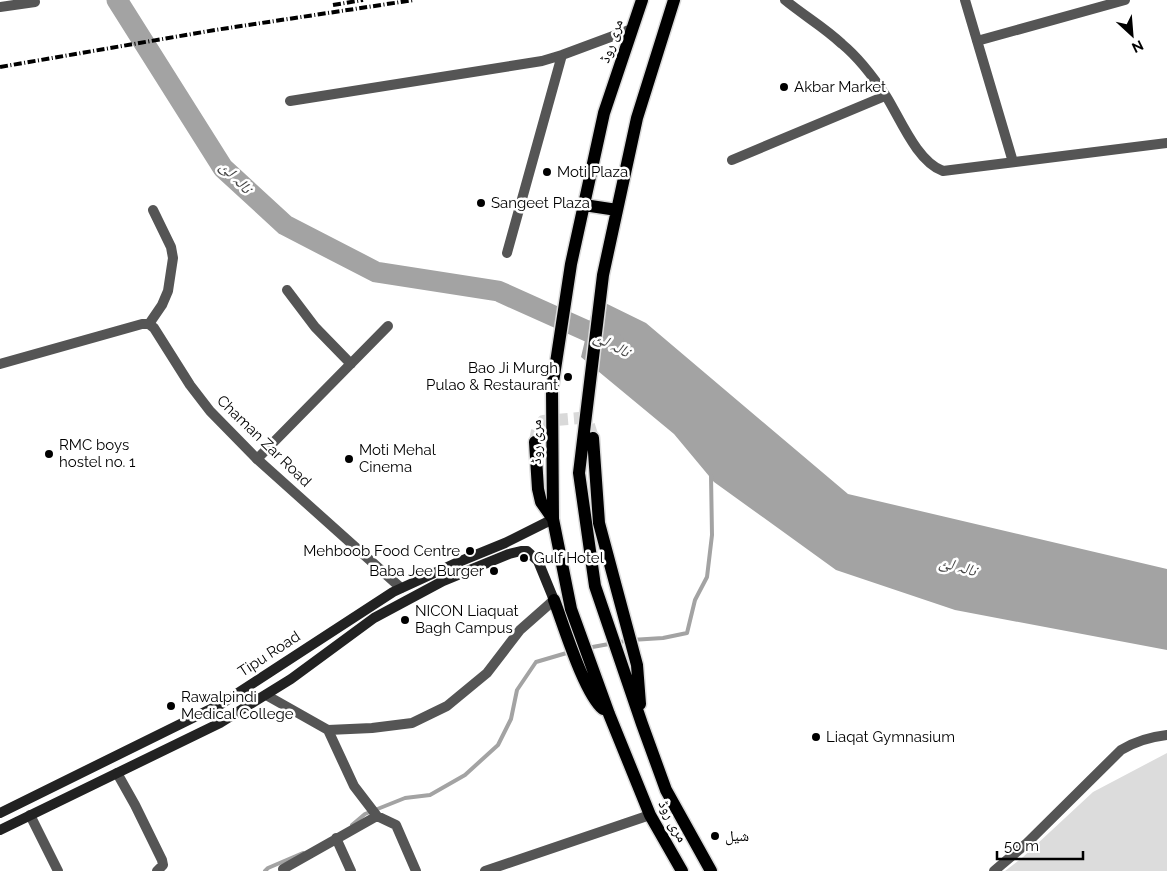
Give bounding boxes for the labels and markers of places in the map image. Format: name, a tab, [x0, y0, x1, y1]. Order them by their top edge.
place label: Akbar Market	[794, 78, 886, 96]
marker: Akbar Market	[778, 81, 790, 93]
place label: Moti Plaza	[557, 163, 628, 181]
marker: Moti Plaza	[541, 166, 553, 178]
place label: Sangeet Plaza	[491, 194, 590, 212]
marker: Sangeet Plaza	[475, 197, 487, 209]
place label: Bao Ji Murgh Pulao & Restaurant	[426, 359, 558, 394]
marker: Bao Ji Murgh Pulao & Restaurant	[562, 371, 574, 383]
place label: RMC boys hostel no. 1	[59, 436, 136, 471]
place label: Moti Mehal Cinema	[359, 441, 437, 476]
marker: RMC boys hostel no. 1	[43, 448, 55, 460]
marker: Moti Mehal Cinema	[343, 453, 355, 465]
place label: Mehboob Food Centre	[303, 542, 460, 560]
marker: Mehboob Food Centre	[464, 545, 476, 557]
place label: Gulf Hotel	[534, 549, 605, 567]
marker: Gulf Hotel	[518, 552, 530, 564]
place label: Baba Jee Burger	[369, 562, 485, 580]
marker: Baba Jee Burger	[488, 565, 500, 577]
place label: NICON Liaquat Bagh Campus	[415, 602, 519, 637]
marker: NICON Liaquat Bagh Campus	[399, 614, 411, 626]
place label: Rawalpindi Medical College	[181, 688, 294, 723]
marker: Rawalpindi Medical College	[165, 700, 177, 712]
place label: Liaqat Gymnasium	[826, 728, 955, 746]
marker: Liaqat Gymnasium	[810, 731, 822, 743]
place label: شیل	[725, 827, 749, 846]
marker: شیل	[709, 830, 721, 842]

